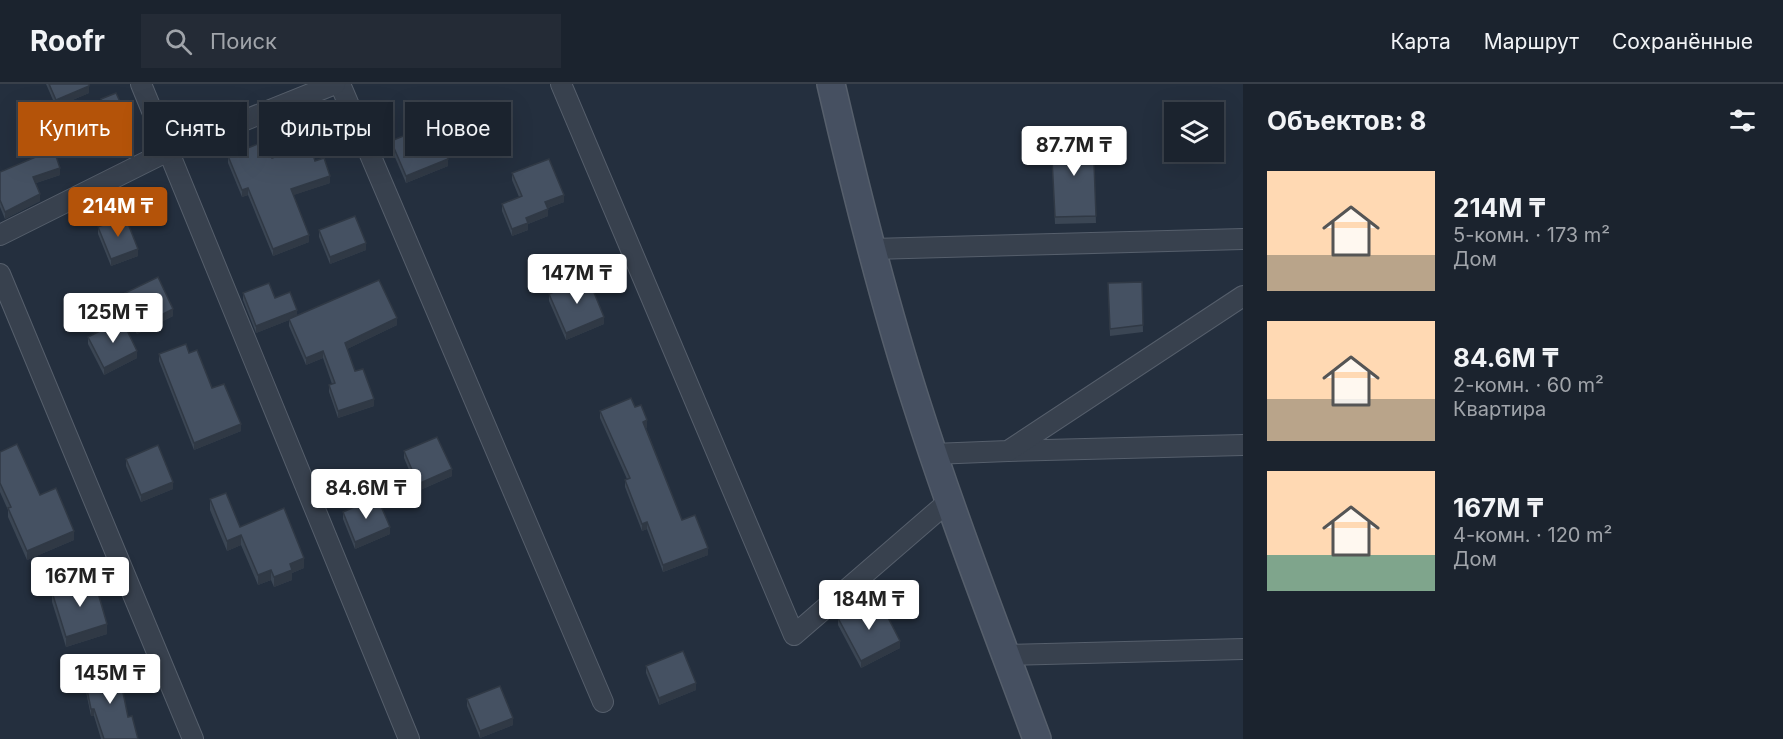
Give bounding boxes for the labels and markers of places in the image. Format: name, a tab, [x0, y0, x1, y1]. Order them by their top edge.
pin: 87.7M ₸	[1019, 126, 1129, 177]
pin: 214M ₸	[69, 187, 167, 238]
pin: 147M ₸	[528, 254, 626, 305]
pin: 125M ₸	[64, 293, 162, 344]
pin: 84.6M ₸	[311, 469, 421, 520]
pin: 167M ₸	[31, 557, 129, 608]
pin: 184M ₸	[820, 580, 918, 631]
pin: 145M ₸	[61, 654, 159, 705]

